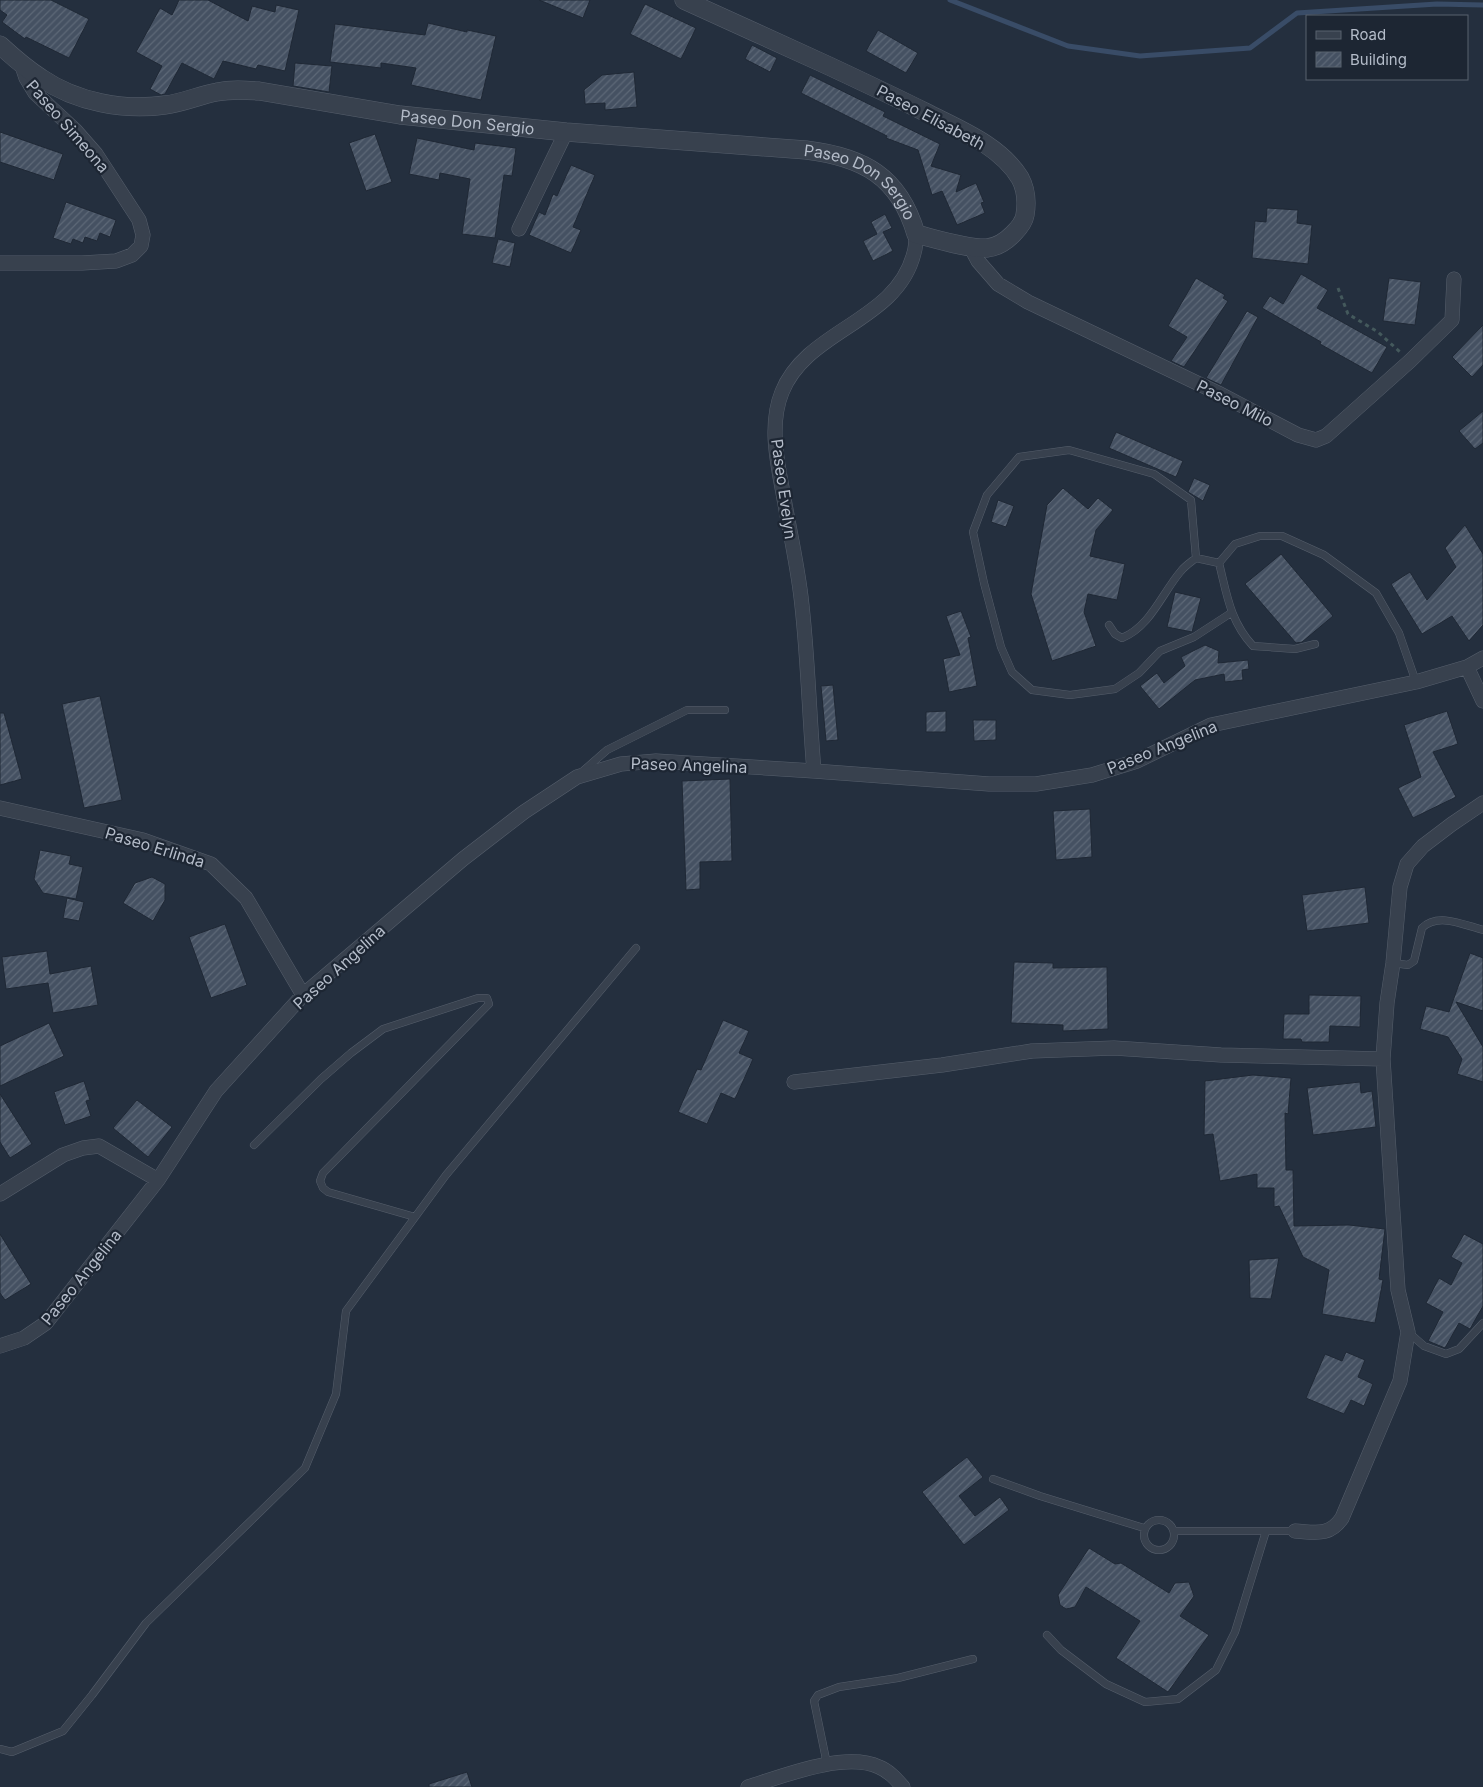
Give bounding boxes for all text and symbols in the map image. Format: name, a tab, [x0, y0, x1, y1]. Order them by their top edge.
legend	[1306, 15, 1468, 80]
text: Road	[1350, 25, 1386, 44]
text: Building	[1350, 50, 1407, 69]
street label: Paseo Simeona	[22, 75, 114, 177]
street label: Paseo Elisabeth	[873, 80, 989, 154]
street label: Paseo Don Sergio	[399, 105, 536, 139]
street label: Paseo Don Sergio	[803, 140, 920, 223]
street label: Paseo Milo	[1194, 375, 1276, 431]
street label: Paseo Evelyn	[767, 438, 801, 540]
street label: Paseo Angelina	[1104, 716, 1220, 778]
street label: Paseo Angelina	[630, 753, 748, 777]
street label: Paseo Erlinda	[103, 822, 207, 872]
street label: Paseo Angelina	[289, 920, 389, 1014]
street label: Paseo Angelina	[36, 1225, 126, 1329]

